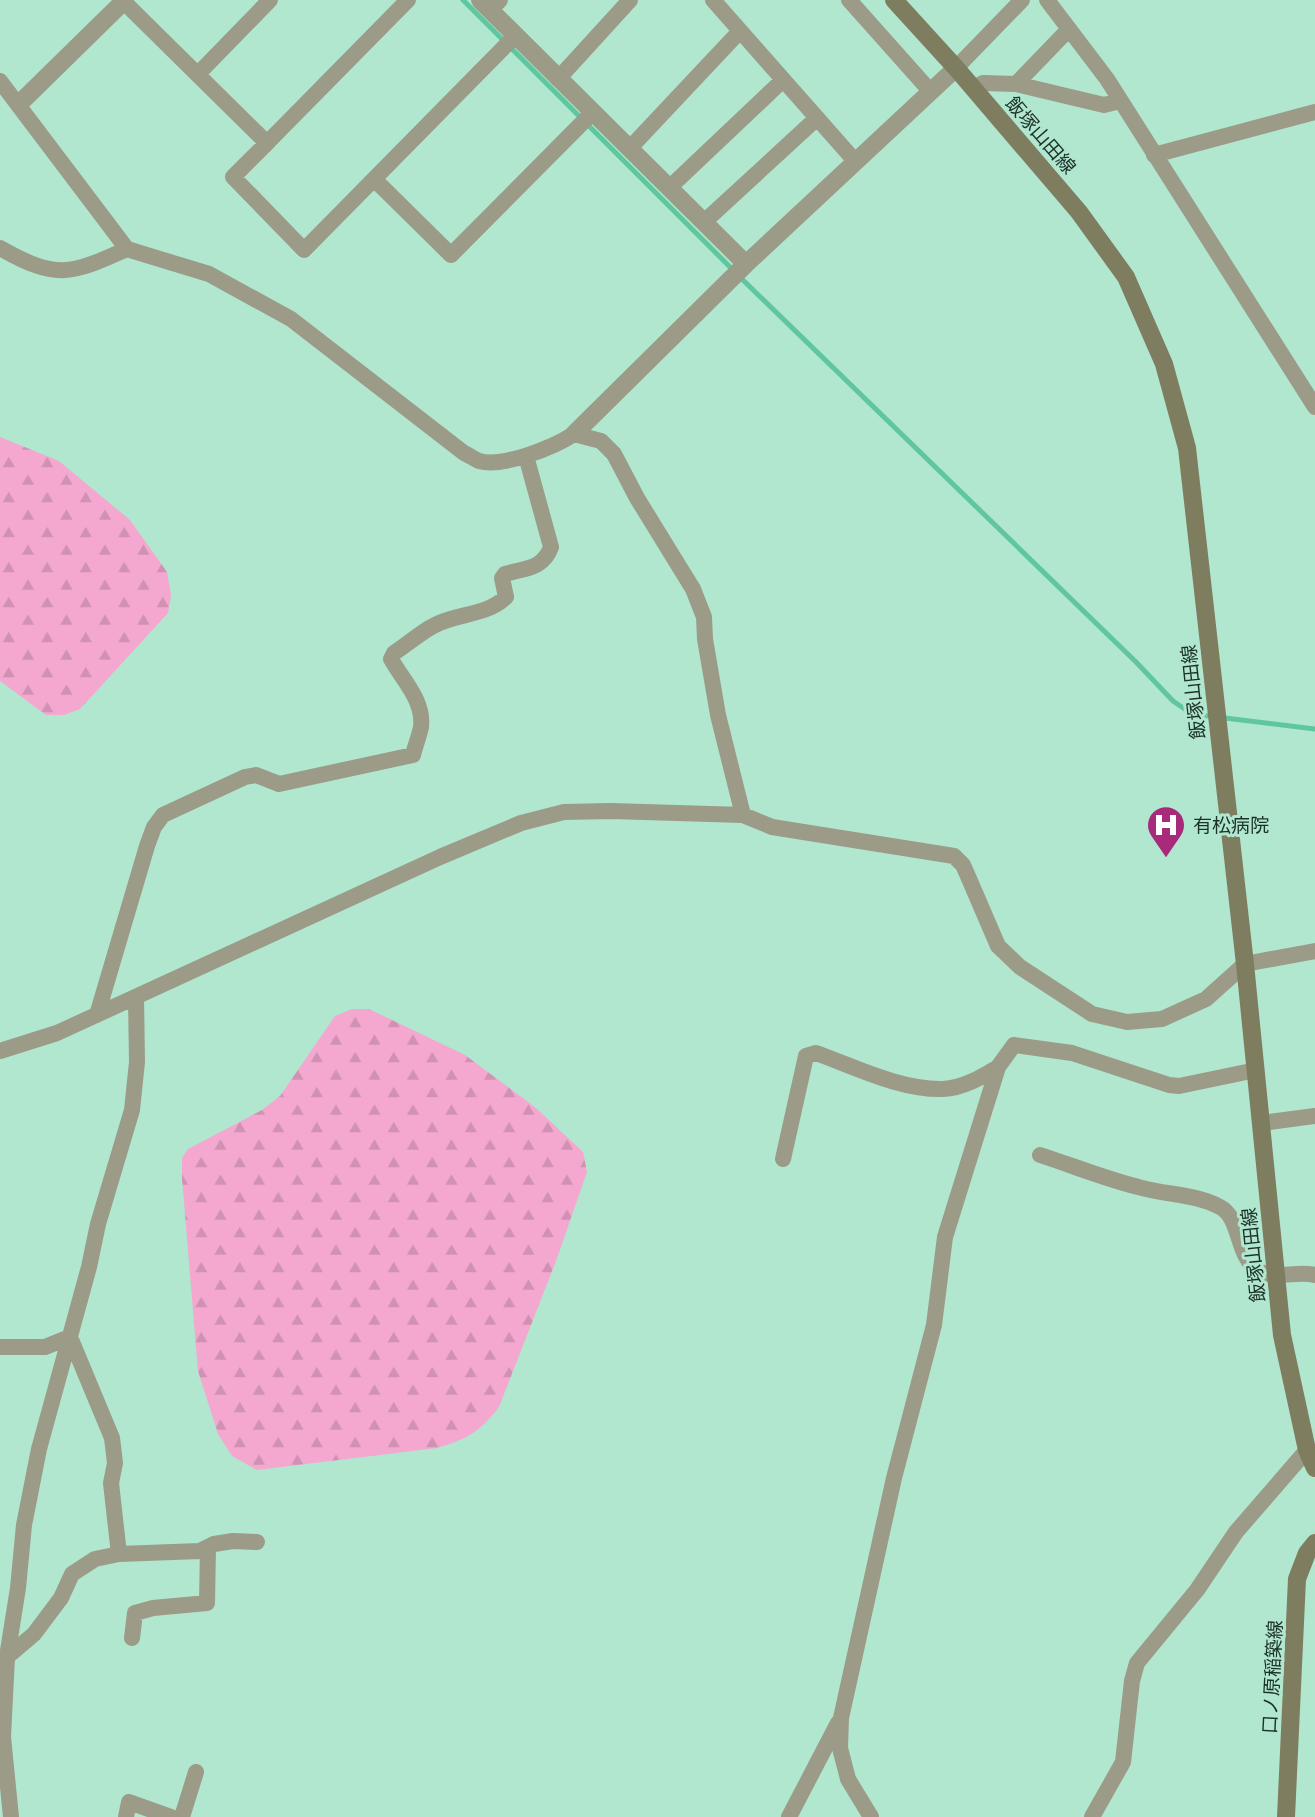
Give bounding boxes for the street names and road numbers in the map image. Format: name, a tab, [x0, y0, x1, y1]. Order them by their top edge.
street label: 飯塚山田線	[1002, 92, 1080, 178]
street label: 飯塚山田線	[1177, 644, 1209, 740]
street label: 飯塚山田線	[1237, 1207, 1269, 1303]
street label: 口ノ原稲築線	[1258, 1619, 1286, 1735]

